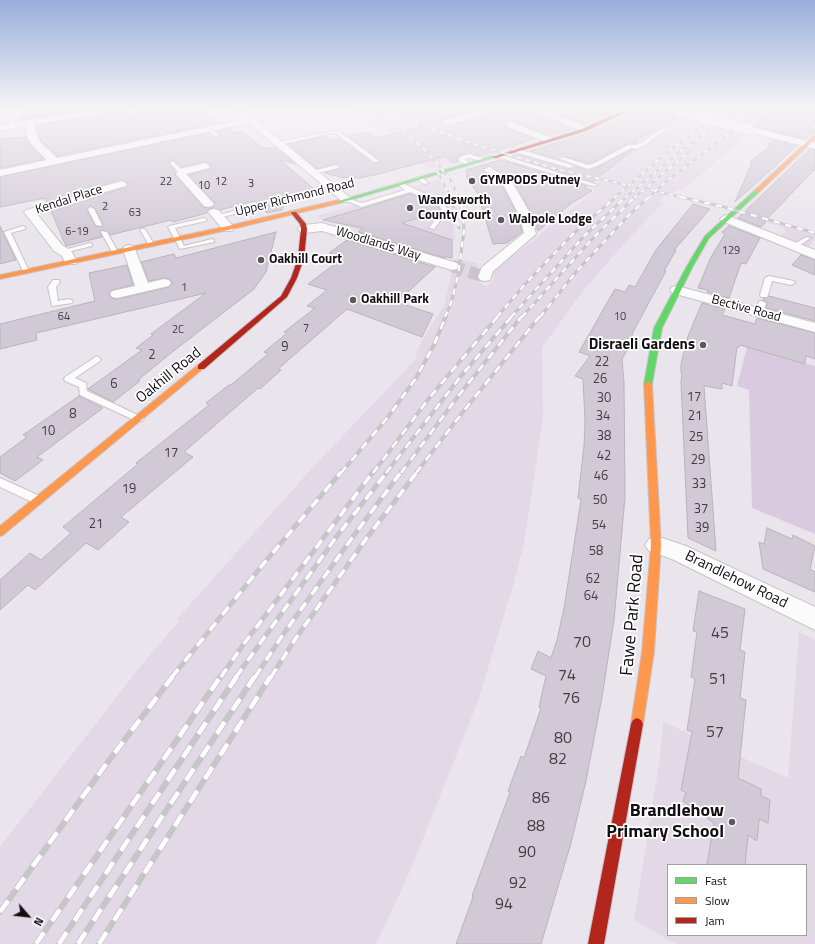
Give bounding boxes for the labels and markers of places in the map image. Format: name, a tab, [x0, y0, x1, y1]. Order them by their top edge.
place label: GYMPODS Putney	[480, 173, 580, 189]
marker: GYMPODS Putney	[467, 176, 477, 186]
place label: Wandsworth County Court	[418, 193, 491, 224]
marker: Wandsworth County Court	[405, 203, 415, 213]
place label: Walpole Lodge	[509, 212, 592, 228]
marker: Walpole Lodge	[496, 215, 506, 225]
place label: Oakhill Court	[269, 252, 342, 268]
marker: Oakhill Court	[256, 255, 266, 265]
place label: Oakhill Park	[361, 292, 429, 308]
marker: Oakhill Park	[348, 295, 358, 305]
place label: Disraeli Gardens	[589, 336, 695, 354]
marker: Disraeli Gardens	[698, 340, 708, 350]
place label: Brandlehow Primary School	[606, 801, 724, 844]
marker: Brandlehow Primary School	[727, 817, 737, 827]

